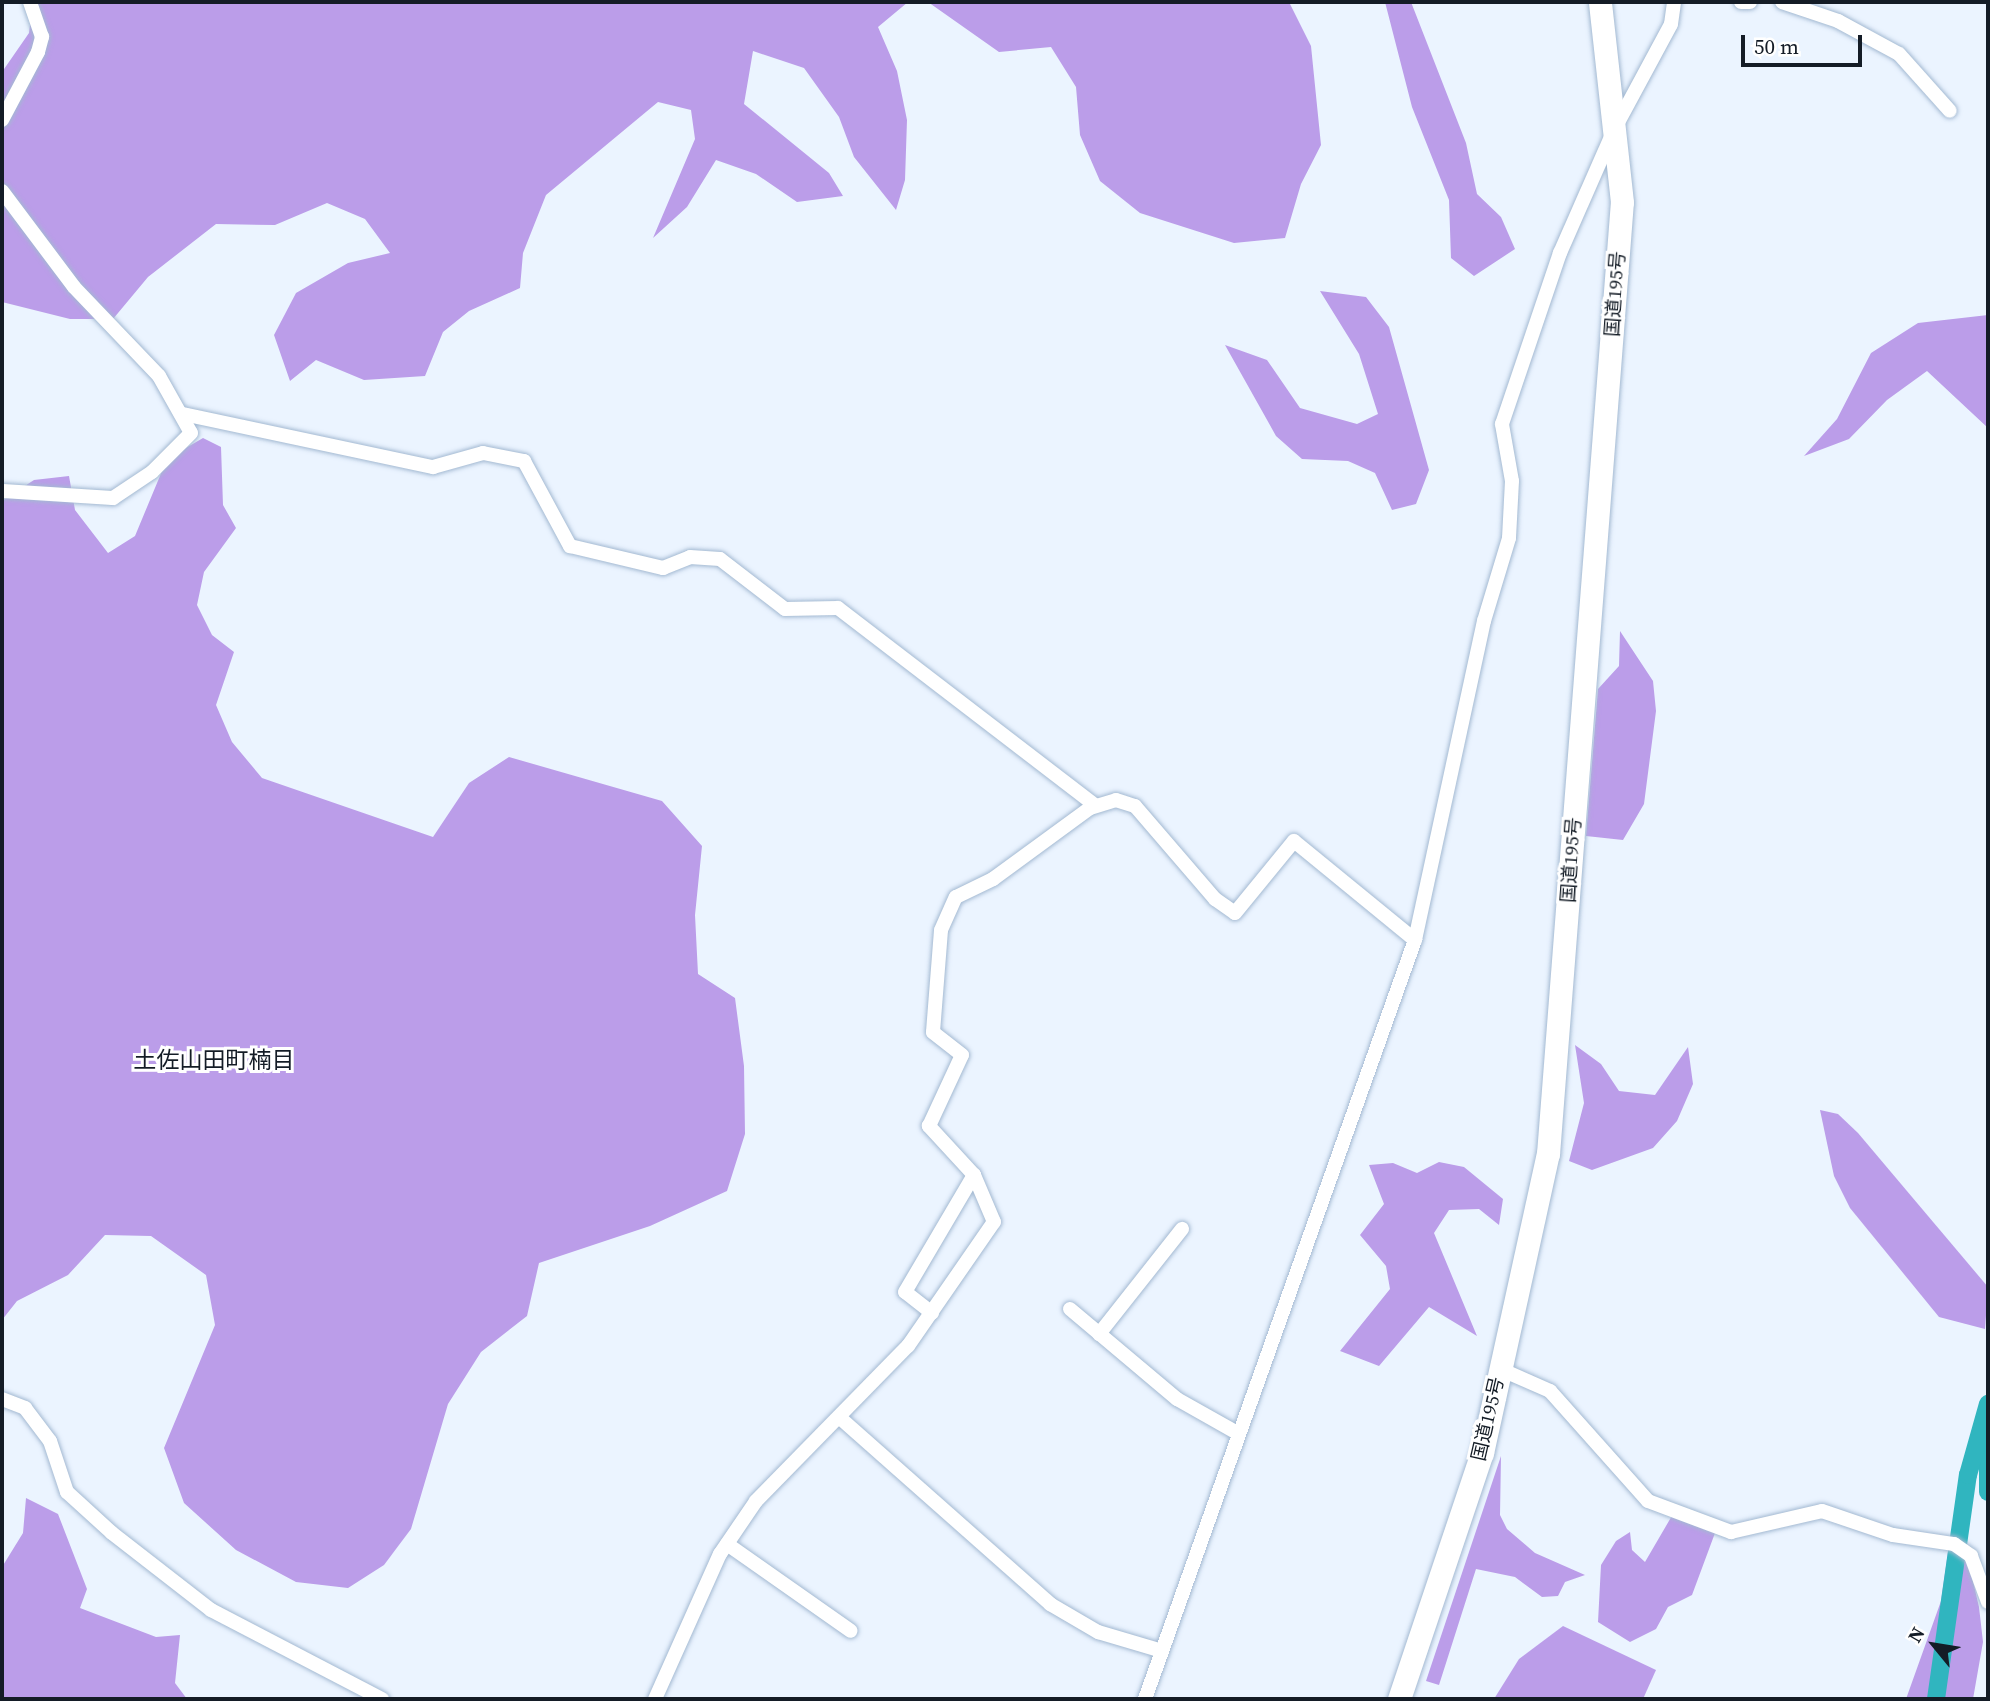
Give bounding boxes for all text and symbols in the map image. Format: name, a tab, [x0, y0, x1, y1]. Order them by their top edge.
scale bar	[1745, 21, 1866, 65]
text: 50 m	[1754, 32, 1799, 61]
street label: 国道195号	[1601, 251, 1629, 337]
street label: 国道195号	[1557, 817, 1585, 903]
district label: 土佐山田町楠目	[134, 1046, 294, 1074]
street label: 国道195号	[1467, 1375, 1509, 1463]
north arrow	[1899, 1610, 1969, 1680]
text: N	[1901, 1622, 1931, 1647]

